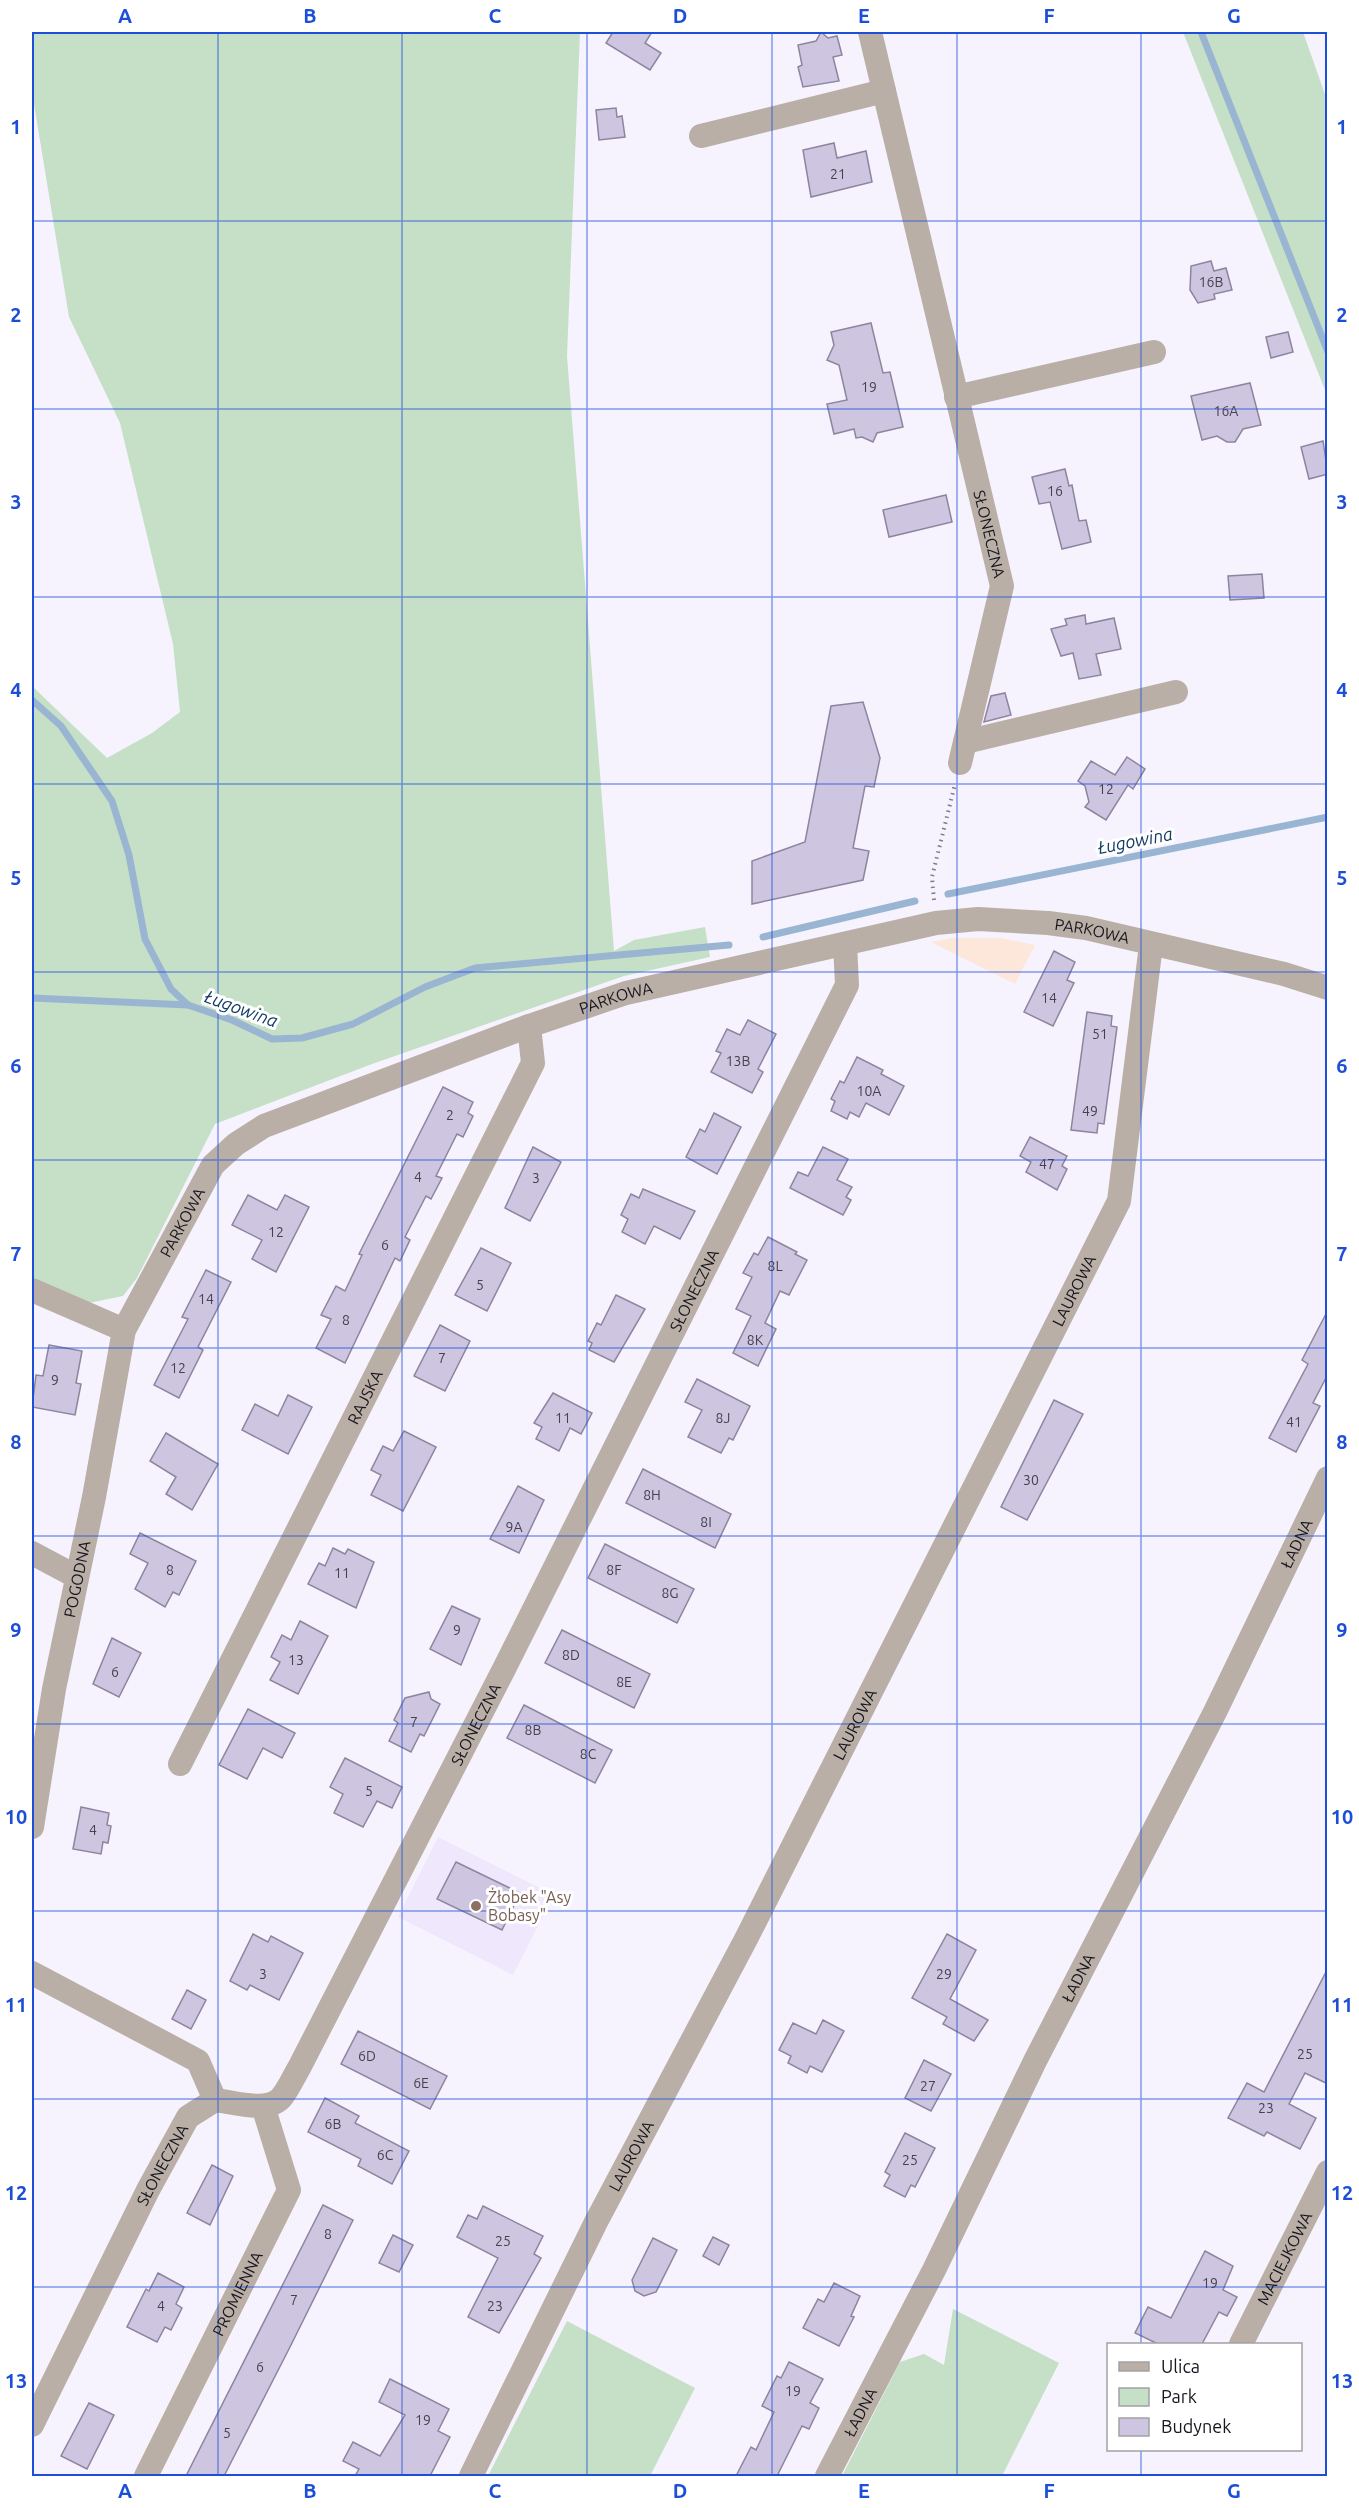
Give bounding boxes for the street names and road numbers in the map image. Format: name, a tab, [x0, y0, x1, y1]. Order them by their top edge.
street label: SŁONECZNA	[970, 488, 1009, 580]
street label: PARKOWA	[1054, 915, 1132, 947]
street label: PARKOWA	[577, 978, 655, 1017]
street label: PARKOWA	[156, 1184, 208, 1260]
street label: SŁONECZNA	[666, 1245, 722, 1334]
street label: LAUROWA	[1048, 1251, 1099, 1329]
street label: RAJSKA	[344, 1366, 386, 1427]
street label: ŁADNA	[1277, 1516, 1316, 1571]
street label: POGODNA	[60, 1538, 94, 1619]
street label: SŁONECZNA	[447, 1680, 504, 1768]
street label: LAUROWA	[829, 1685, 880, 1763]
street label: ŁADNA	[1058, 1950, 1098, 2005]
street label: LAUROWA	[605, 2117, 657, 2194]
street label: SŁONECZNA	[133, 2120, 192, 2208]
street label: MACIEJKOWA	[1253, 2208, 1316, 2308]
street label: PROMIENNA	[209, 2248, 266, 2339]
street label: ŁADNA	[840, 2384, 881, 2440]

